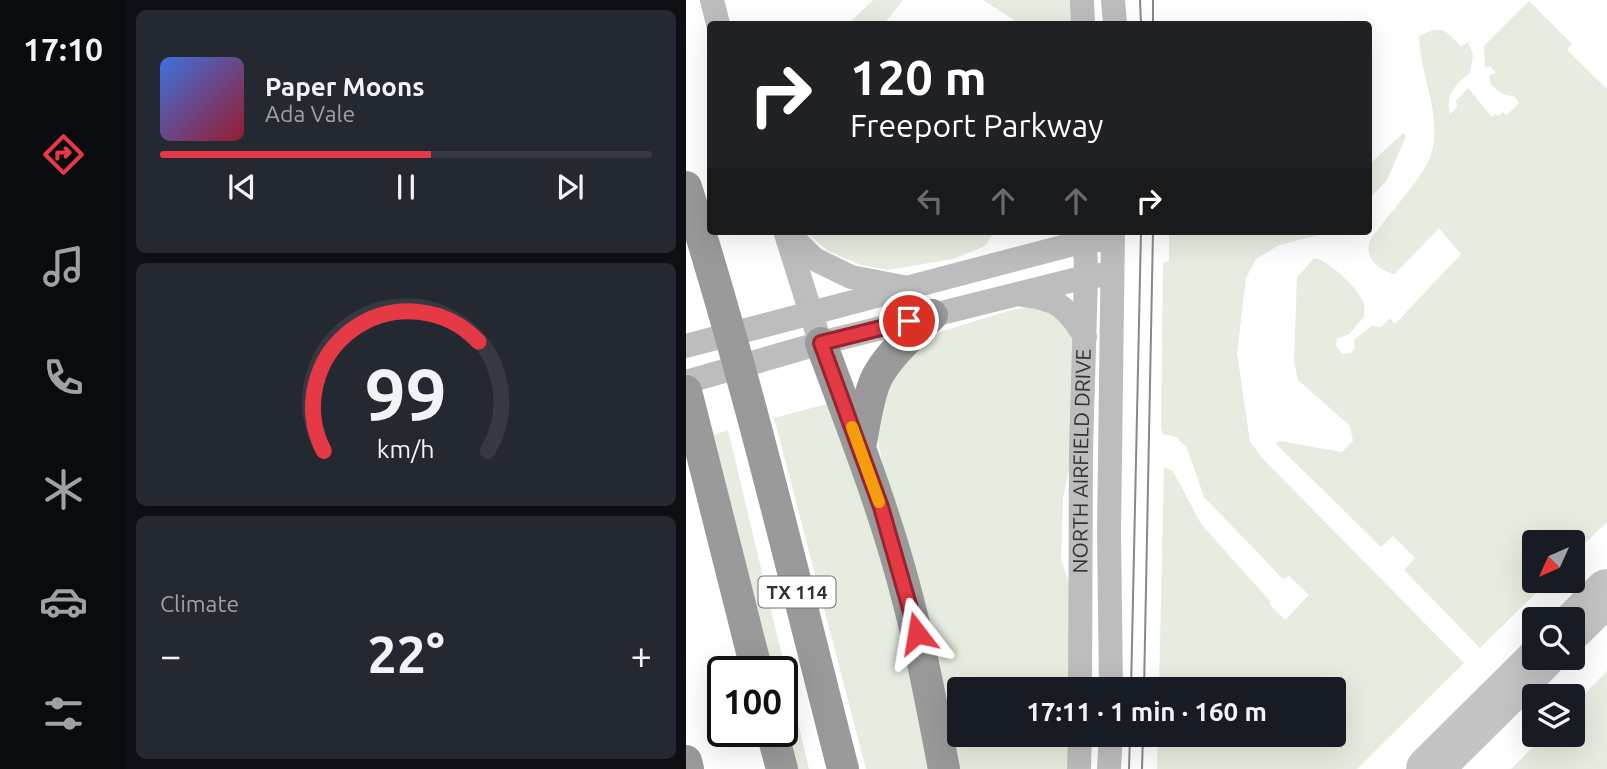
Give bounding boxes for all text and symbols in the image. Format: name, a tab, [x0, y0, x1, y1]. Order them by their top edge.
text: 17:10	[23, 31, 103, 67]
icon: right	[735, 49, 826, 140]
text: 120 m	[850, 49, 987, 104]
text: Paper Moons	[265, 72, 424, 101]
text: Ada Vale	[265, 101, 355, 126]
text: Freeport Parkway	[850, 107, 1103, 143]
icon: directions	[39, 130, 88, 179]
icon: previous	[223, 168, 261, 206]
icon: pause	[387, 168, 425, 206]
icon: next	[551, 168, 589, 206]
icon: left	[911, 182, 949, 220]
icon: ahead	[984, 182, 1022, 220]
icon: ahead	[1057, 182, 1095, 220]
icon: right	[1130, 182, 1168, 220]
icon: music	[39, 242, 88, 291]
pin	[879, 291, 939, 351]
icon: arrive	[890, 302, 928, 340]
street label: NORTH AIRFIELD DRIVE	[1067, 348, 1095, 573]
icon: phone	[39, 353, 88, 402]
text: 99	[365, 353, 447, 435]
text: km/h	[377, 434, 435, 462]
icon: climate	[39, 465, 88, 514]
north arrow	[1522, 530, 1586, 593]
map controls	[1522, 530, 1585, 747]
road number: TX 114	[758, 576, 836, 608]
icon: car	[39, 577, 88, 626]
text: Climate	[160, 591, 239, 616]
position arrow	[880, 596, 954, 670]
button: search	[1522, 607, 1585, 670]
text: 22°	[367, 625, 445, 683]
text: −	[160, 634, 181, 676]
text: +	[631, 634, 652, 676]
speed limit sign: 100	[707, 656, 798, 747]
button: layers	[1522, 684, 1585, 747]
icon: filters	[39, 689, 88, 738]
text: 17:11 · 1 min · 160 m	[1026, 697, 1267, 726]

